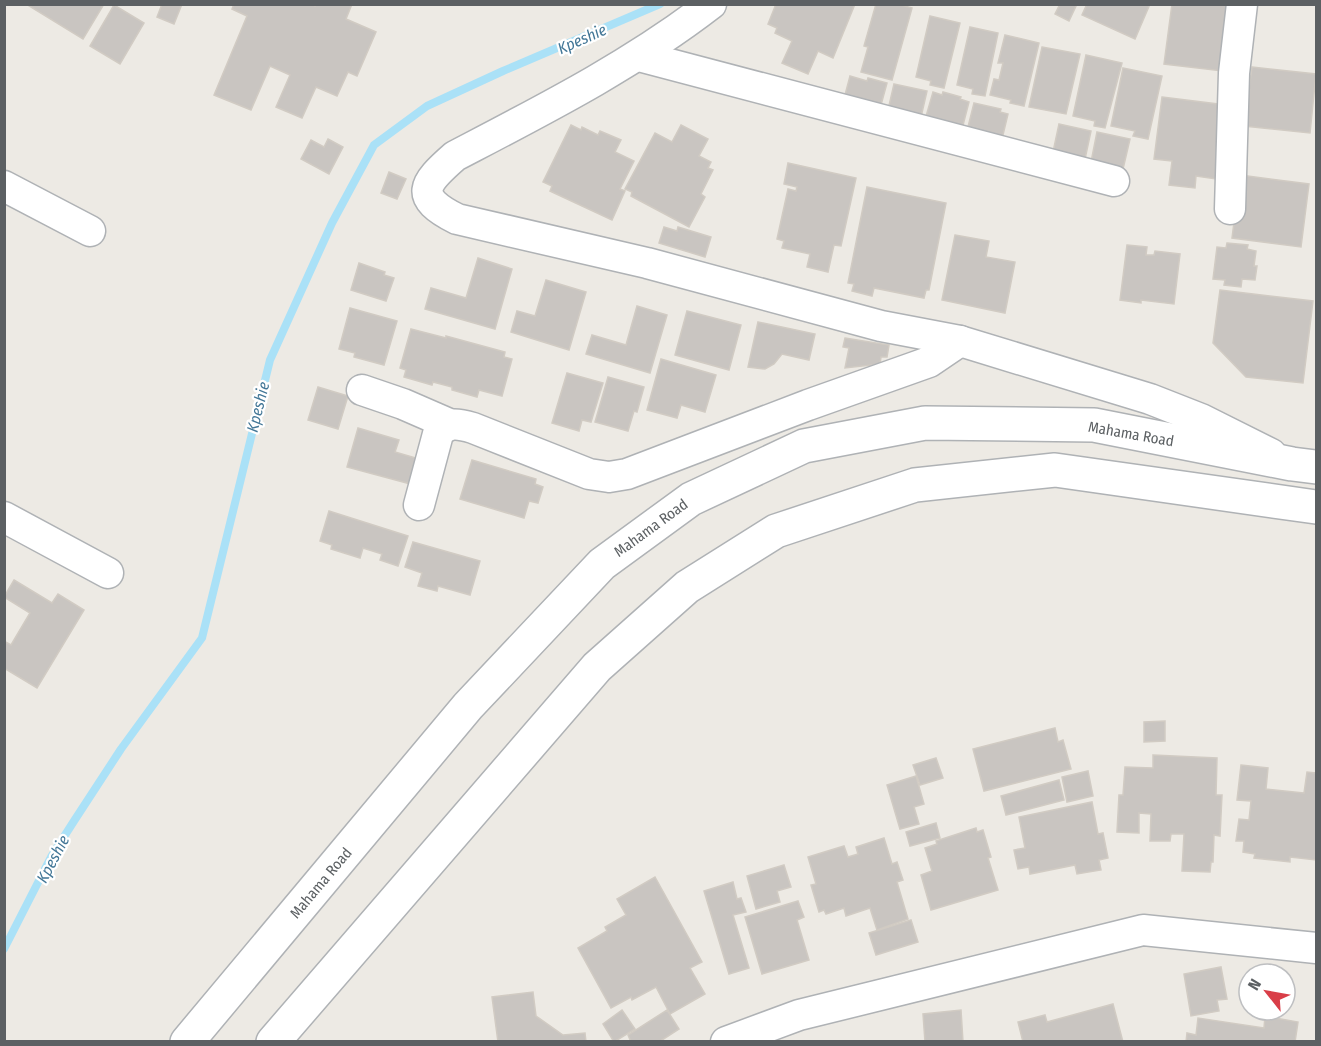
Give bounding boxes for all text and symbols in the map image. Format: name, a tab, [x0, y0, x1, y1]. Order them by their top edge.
water label: Kpeshie	[555, 20, 610, 58]
water label: Kpeshie	[243, 379, 274, 434]
street label: Mahama Road	[1087, 418, 1175, 450]
street label: Mahama Road	[611, 495, 691, 561]
water label: Kpeshie	[33, 832, 74, 886]
street label: Mahama Road	[286, 844, 356, 922]
north arrow	[1237, 962, 1297, 1022]
text: N	[1244, 976, 1265, 994]

